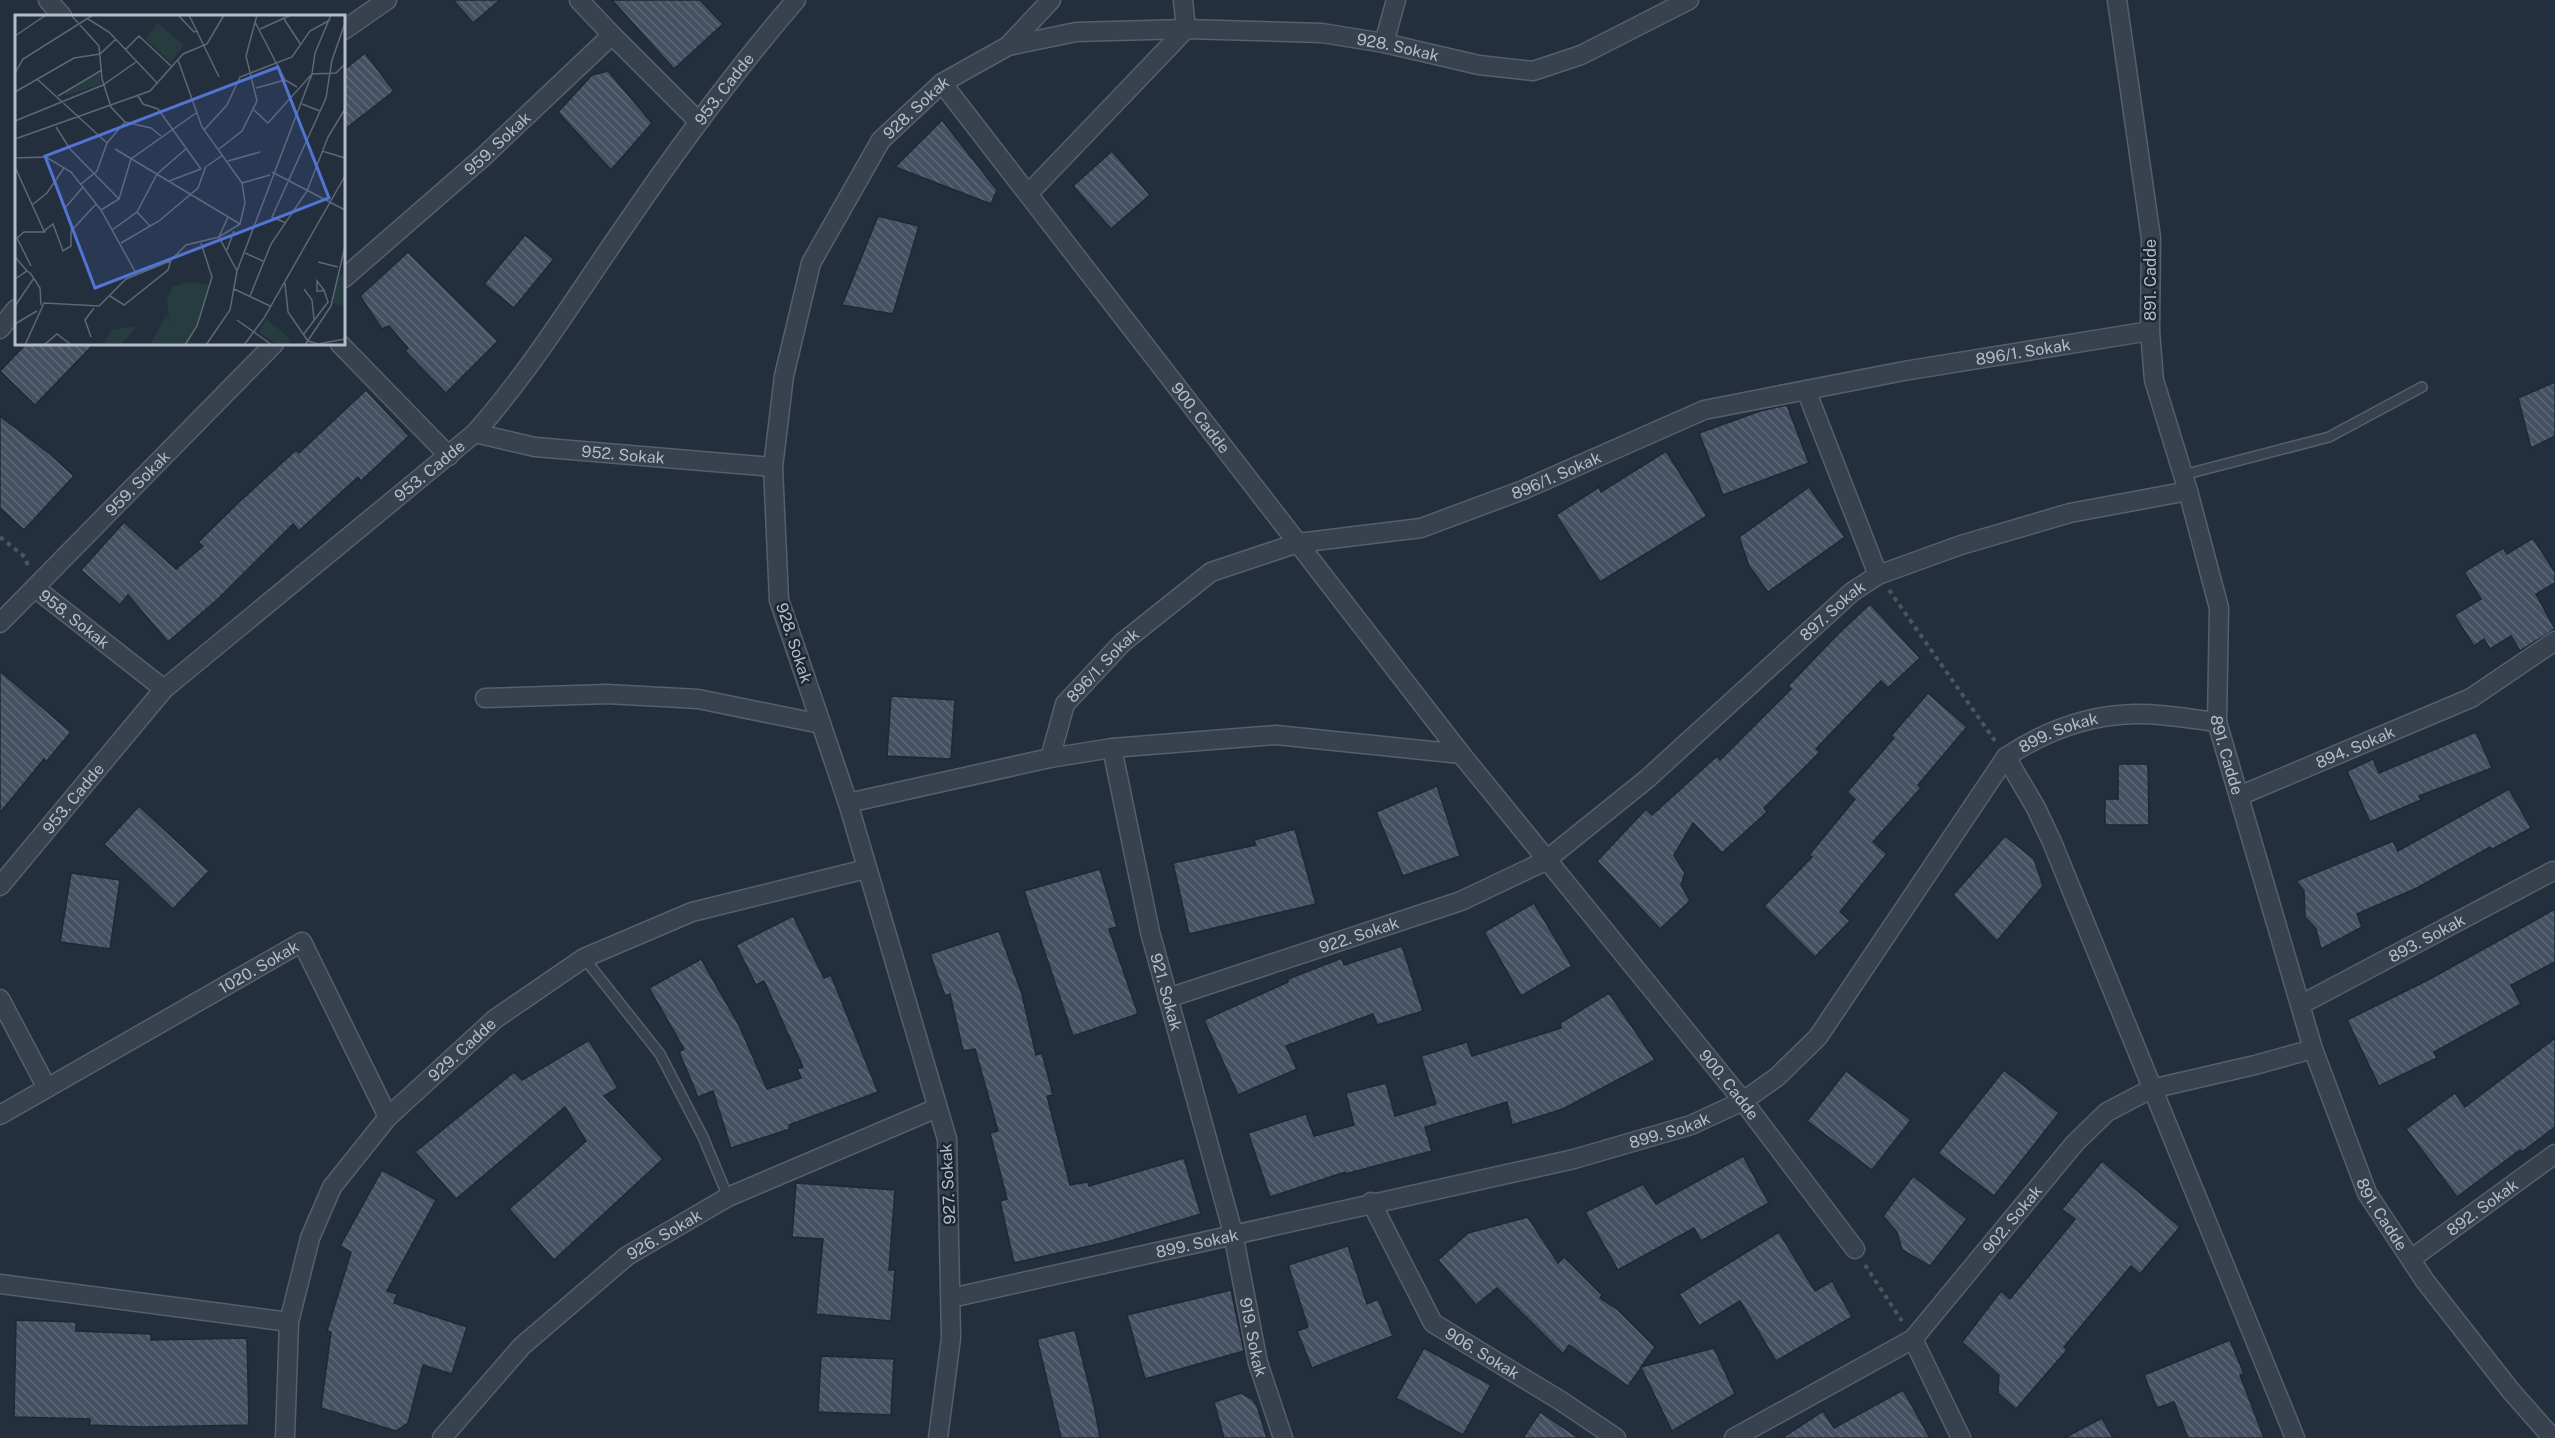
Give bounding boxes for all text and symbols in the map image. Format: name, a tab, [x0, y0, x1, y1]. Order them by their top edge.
inset map	[15, 15, 345, 345]
street label: 928. Sokak	[1355, 29, 1441, 65]
street label: 953. Cadde	[690, 49, 758, 129]
street label: 928. Sokak	[879, 72, 952, 143]
street label: 959. Sokak	[460, 108, 534, 179]
street label: 891. Cadde	[2141, 239, 2160, 321]
street label: 896/1. Sokak	[1974, 335, 2072, 369]
street label: 900. Cadde	[1167, 378, 1234, 457]
street label: 953. Cadde	[390, 436, 468, 505]
street label: 952. Sokak	[581, 441, 666, 467]
street label: 959. Sokak	[101, 447, 174, 520]
street label: 896/1. Sokak	[1509, 447, 1604, 503]
street label: 897. Sokak	[1796, 577, 1869, 645]
street label: 958. Sokak	[35, 585, 113, 652]
street label: 928. Sokak	[772, 600, 816, 686]
street label: 896/1. Sokak	[1062, 624, 1142, 706]
street label: 899. Sokak	[2015, 709, 2100, 756]
street label: 891. Cadde	[2207, 715, 2247, 797]
street label: 894. Sokak	[2313, 722, 2398, 772]
street label: 953. Cadde	[38, 759, 108, 837]
street label: 893. Sokak	[2385, 910, 2468, 966]
street label: 922. Sokak	[1316, 913, 1401, 957]
street label: 1020. Sokak	[215, 936, 302, 997]
street label: 921. Sokak	[1147, 951, 1186, 1033]
street label: 929. Cadde	[424, 1014, 500, 1085]
street label: 900. Cadde	[1695, 1046, 1763, 1123]
street label: 899. Sokak	[1627, 1108, 1713, 1152]
street label: 927. Sokak	[936, 1143, 960, 1225]
street label: 891. Cadde	[2353, 1175, 2412, 1254]
street label: 892. Sokak	[2443, 1175, 2521, 1239]
street label: 902. Sokak	[1978, 1181, 2046, 1257]
street label: 926. Sokak	[623, 1205, 705, 1264]
street label: 899. Sokak	[1154, 1225, 1240, 1262]
street label: 919. Sokak	[1236, 1296, 1271, 1379]
street label: 906. Sokak	[1442, 1323, 1523, 1383]

